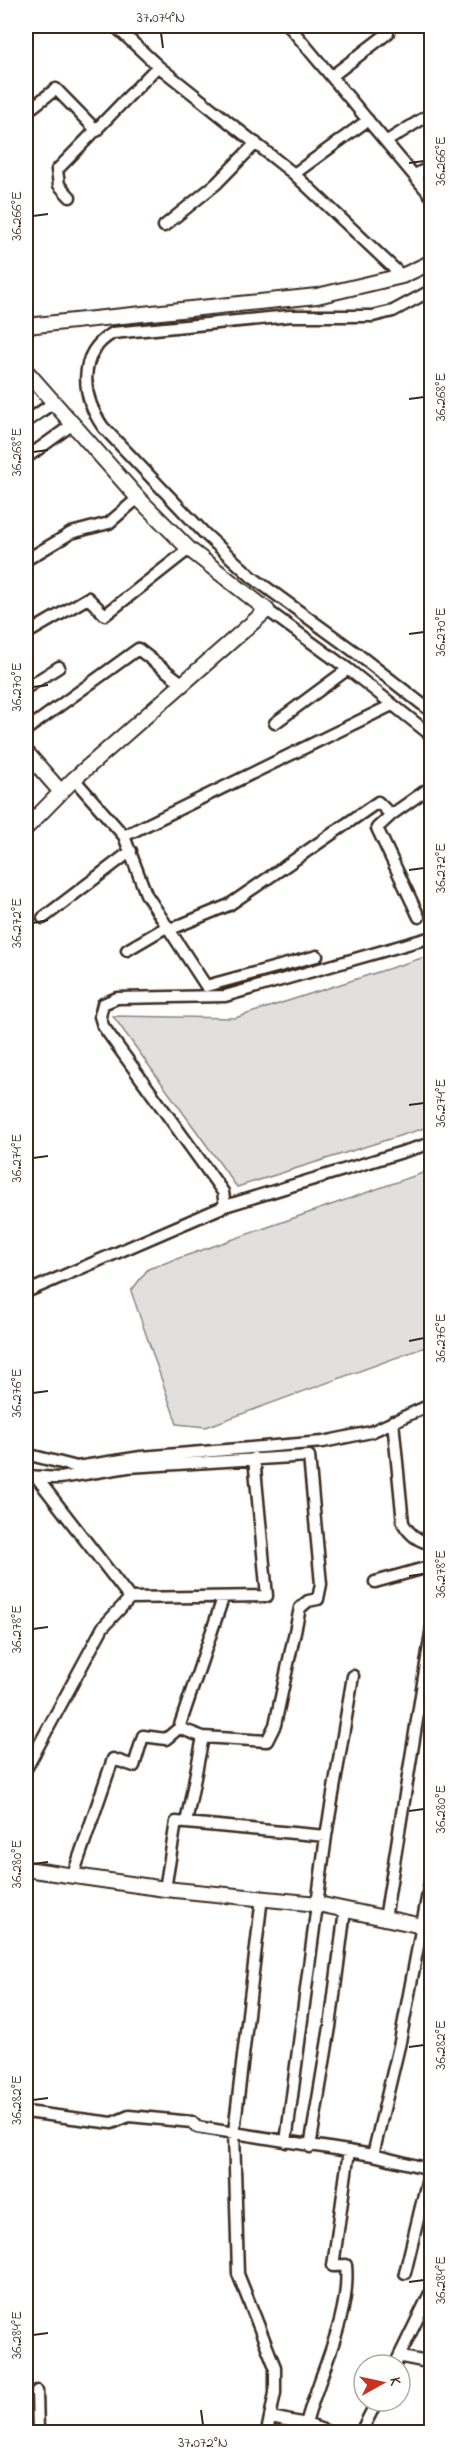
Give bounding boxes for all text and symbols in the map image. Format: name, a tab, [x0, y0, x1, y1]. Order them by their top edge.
text: 37.074°N	[137, 7, 185, 29]
text: 36.266°E	[430, 136, 452, 186]
text: 36.266°E	[6, 191, 28, 241]
text: 36.268°E	[430, 373, 452, 421]
text: 36.268°E	[6, 428, 28, 476]
text: 36.270°E	[430, 607, 452, 657]
text: 36.270°E	[6, 662, 28, 712]
text: 36.272°E	[430, 843, 452, 893]
text: 36.272°E	[6, 898, 28, 948]
text: 36.274°E	[430, 1079, 452, 1127]
text: 36.274°E	[6, 1134, 28, 1182]
text: 36.276°E	[430, 1313, 452, 1363]
text: 36.276°E	[6, 1368, 28, 1418]
text: 36.278°E	[430, 1550, 452, 1598]
text: 36.278°E	[6, 1605, 28, 1653]
text: 36.280°E	[430, 1785, 452, 1833]
text: 36.280°E	[6, 1840, 28, 1888]
text: 36.282°E	[430, 2020, 452, 2070]
text: 36.282°E	[6, 2075, 28, 2125]
text: 36.284°E	[430, 2256, 452, 2304]
text: 36.284°E	[6, 2311, 28, 2359]
north arrow	[352, 2353, 412, 2413]
text: K	[382, 2376, 407, 2388]
text: 37.072°N	[178, 2432, 228, 2454]

